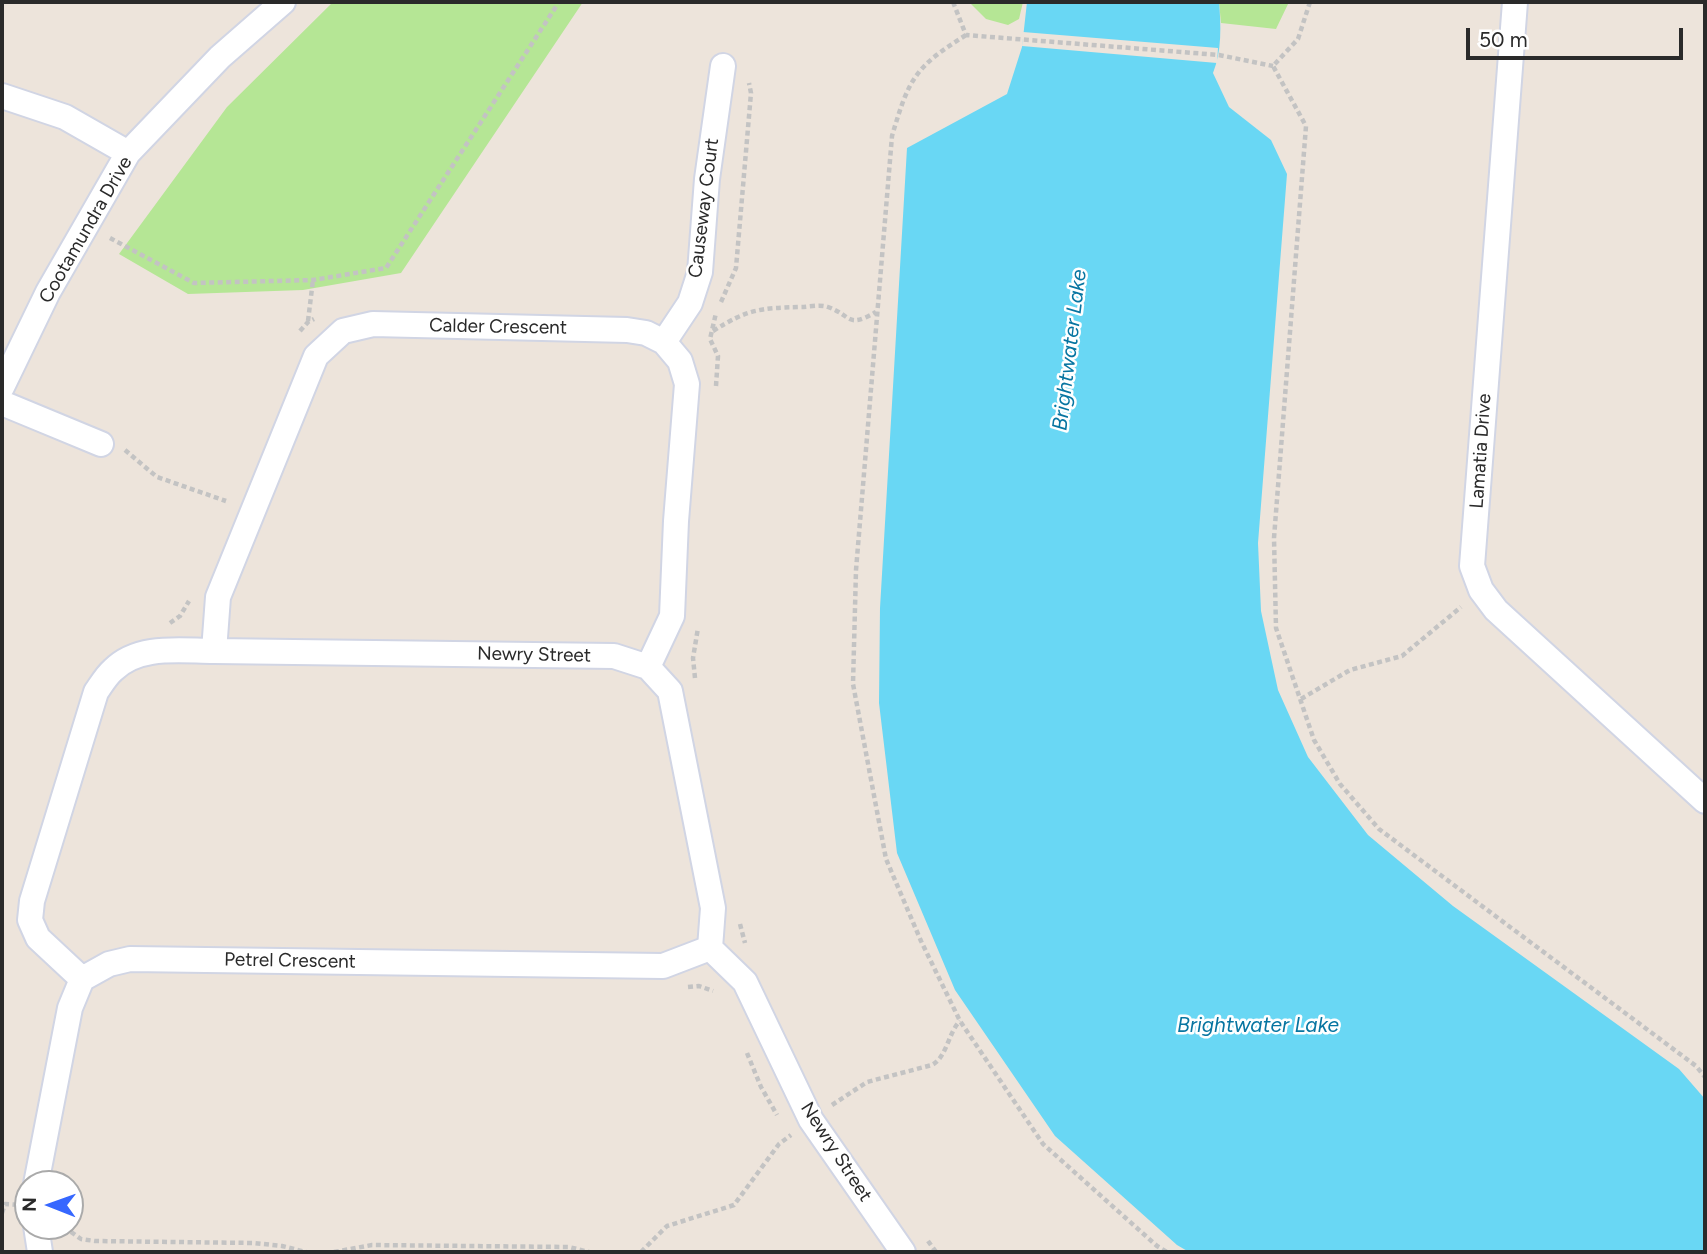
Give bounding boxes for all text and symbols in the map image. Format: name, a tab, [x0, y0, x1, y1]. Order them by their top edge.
scale bar	[1469, 14, 1686, 58]
text: 50 m	[1479, 27, 1528, 52]
street label: Causeway Court	[684, 137, 724, 279]
street label: Cootamundra Drive	[35, 153, 137, 307]
water label: Brightwater Lake	[1048, 268, 1092, 432]
street label: Calder Crescent	[429, 314, 567, 340]
street label: Lamatia Drive	[1466, 393, 1496, 509]
street label: Newry Street	[477, 643, 591, 667]
street label: Petrel Crescent	[224, 948, 356, 974]
water label: Brightwater Lake	[1177, 1013, 1339, 1039]
street label: Newry Street	[795, 1098, 877, 1206]
north arrow	[14, 1170, 84, 1240]
text: N	[18, 1197, 41, 1212]

